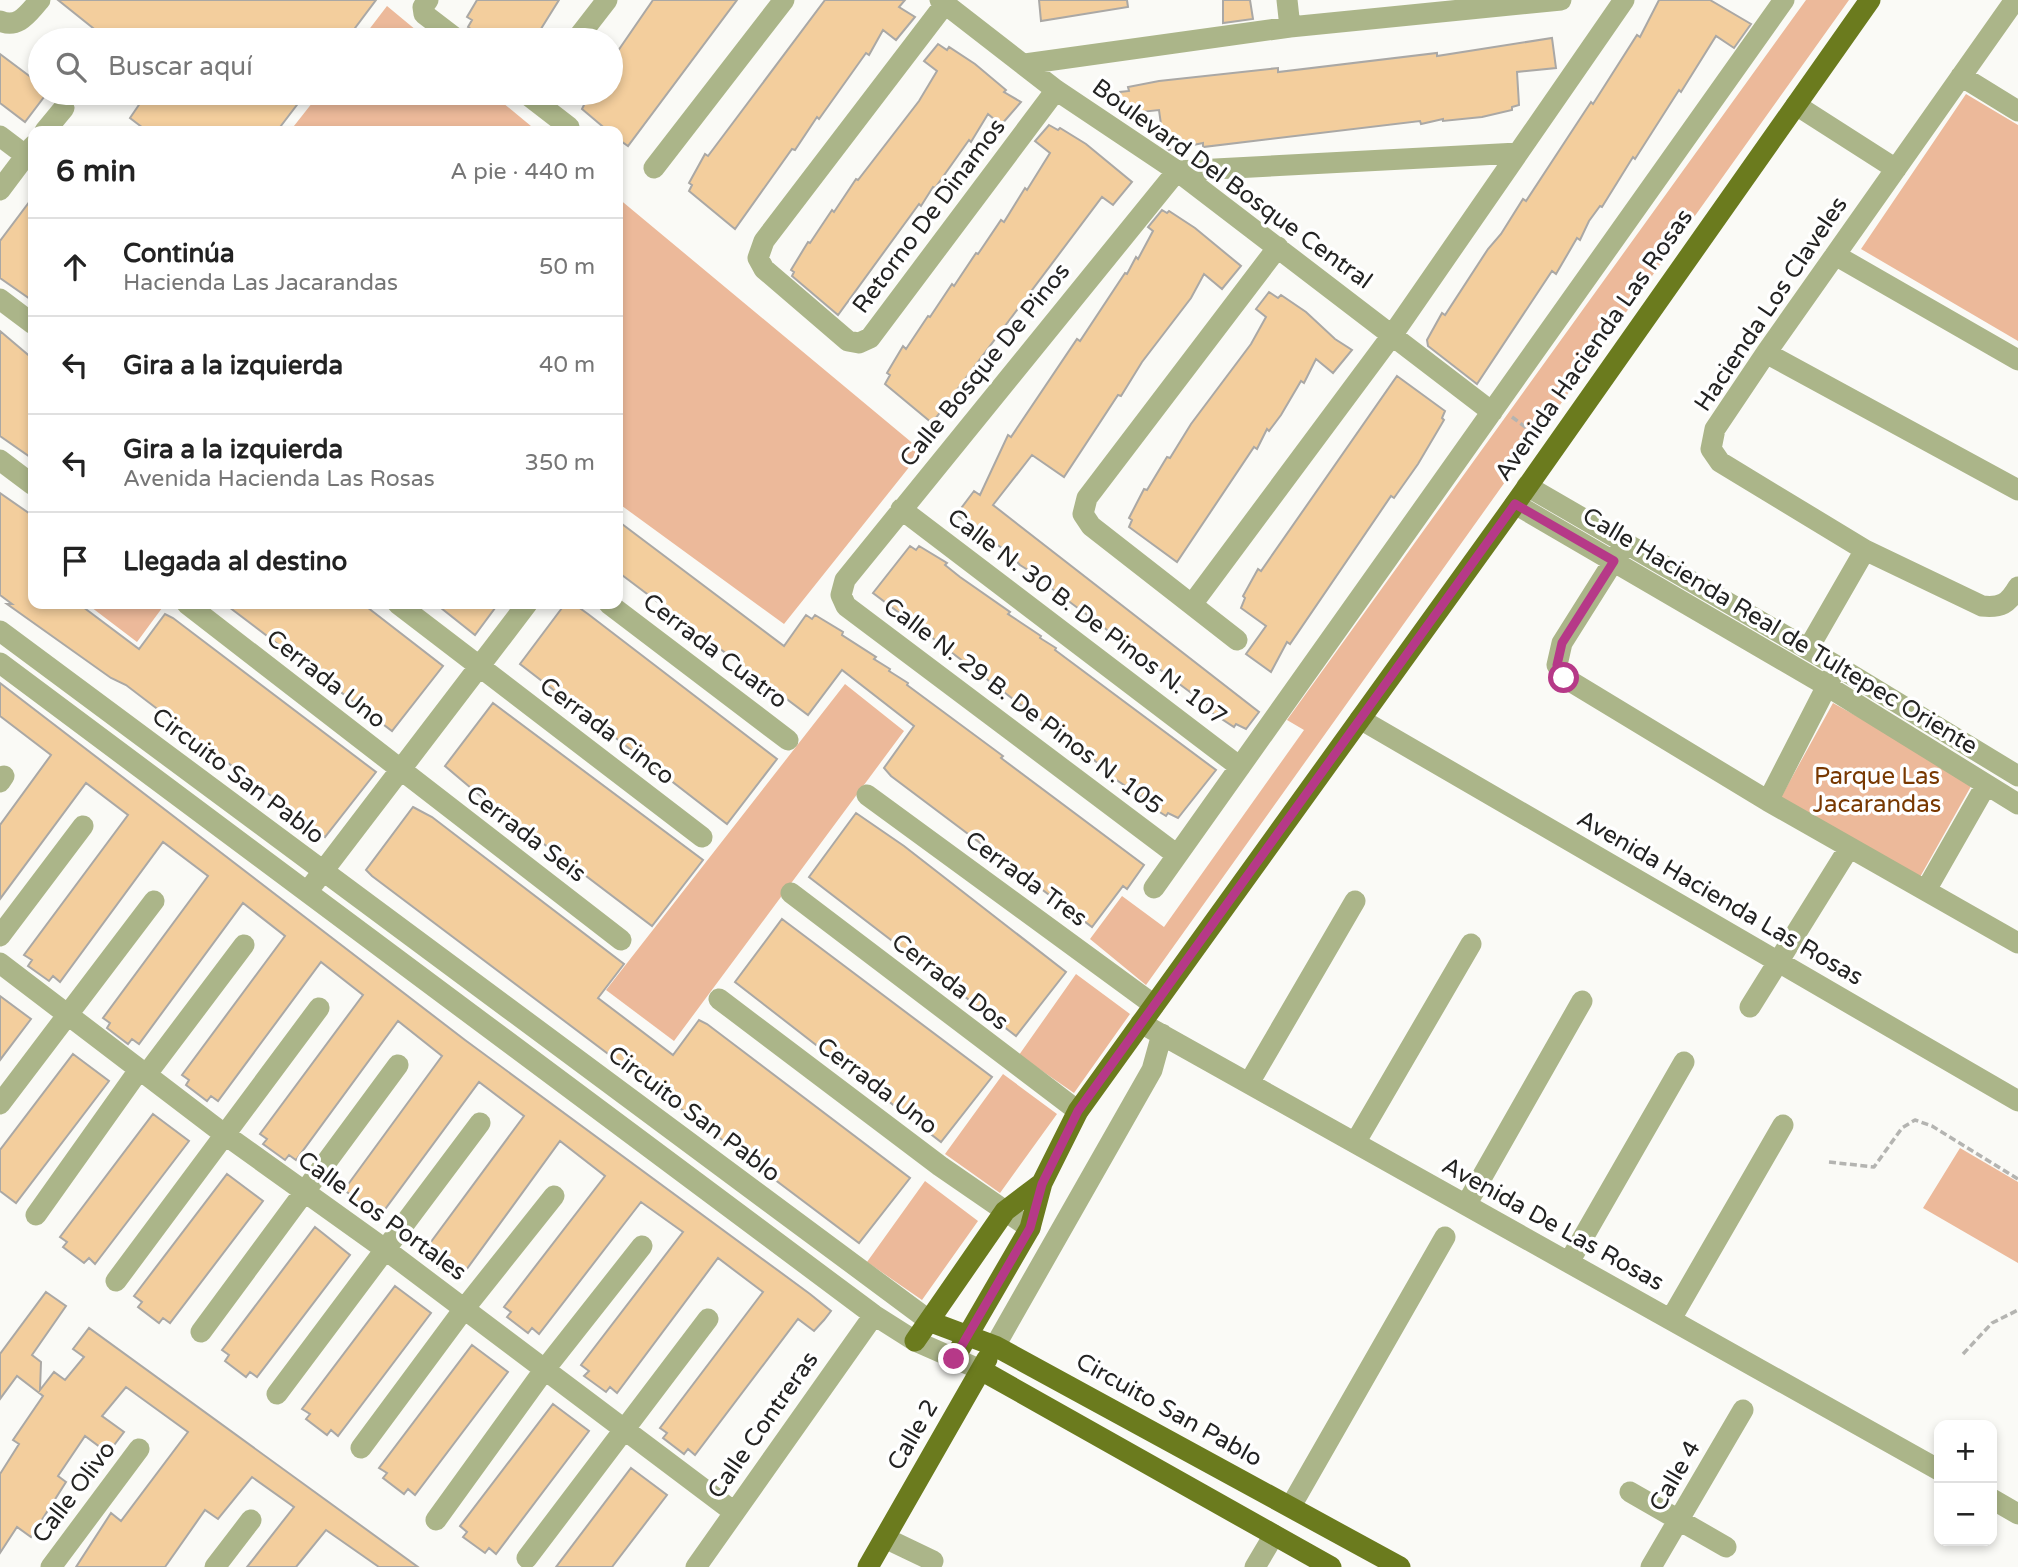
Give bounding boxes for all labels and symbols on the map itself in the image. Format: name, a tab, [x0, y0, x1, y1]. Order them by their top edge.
street label: Boulevard Del Bosque Central	[1086, 73, 1378, 295]
street label: Retorno De Dinamos	[846, 113, 1012, 319]
street label: Hacienda Los Claveles	[1688, 191, 1854, 417]
street label: Avenida Hacienda Las Rosas	[1489, 203, 1699, 487]
street label: Calle Bosque De Pinos	[894, 257, 1076, 473]
street label: Calle Hacienda Real de Tultepec Oriente	[1577, 501, 1983, 761]
street label: Calle N. 30 B. De Pinos N. 107	[942, 502, 1232, 732]
street label: Cerrada Cuatro	[637, 587, 793, 715]
street label: Calle N. 29 B. De Pinos N. 105	[878, 591, 1168, 821]
street label: Cerrada Uno	[260, 623, 392, 735]
route start	[1548, 662, 1579, 693]
street label: Cerrada Cinco	[534, 671, 680, 791]
street label: Circuito San Pablo	[146, 702, 330, 850]
park label: Parque Las Jacarandas	[1813, 762, 1941, 819]
street label: Cerrada Seis	[460, 780, 592, 888]
street label: Avenida Hacienda Las Rosas	[1572, 804, 1868, 992]
street label: Cerrada Tres	[959, 825, 1093, 933]
street label: Cerrada Dos	[886, 927, 1014, 1037]
street label: Cerrada Uno	[811, 1031, 943, 1141]
street label: Circuito San Pablo	[602, 1040, 786, 1188]
street label: Calle Los Portales	[292, 1145, 472, 1287]
street label: Avenida De Las Rosas	[1437, 1151, 1669, 1297]
route end	[938, 1343, 969, 1374]
street label: Calle Contreras	[702, 1346, 824, 1504]
street label: Circuito San Pablo	[1071, 1347, 1267, 1473]
street label: Calle 2	[881, 1394, 945, 1476]
street label: Calle Olivo	[26, 1435, 122, 1549]
street label: Calle 4	[1643, 1435, 1707, 1517]

